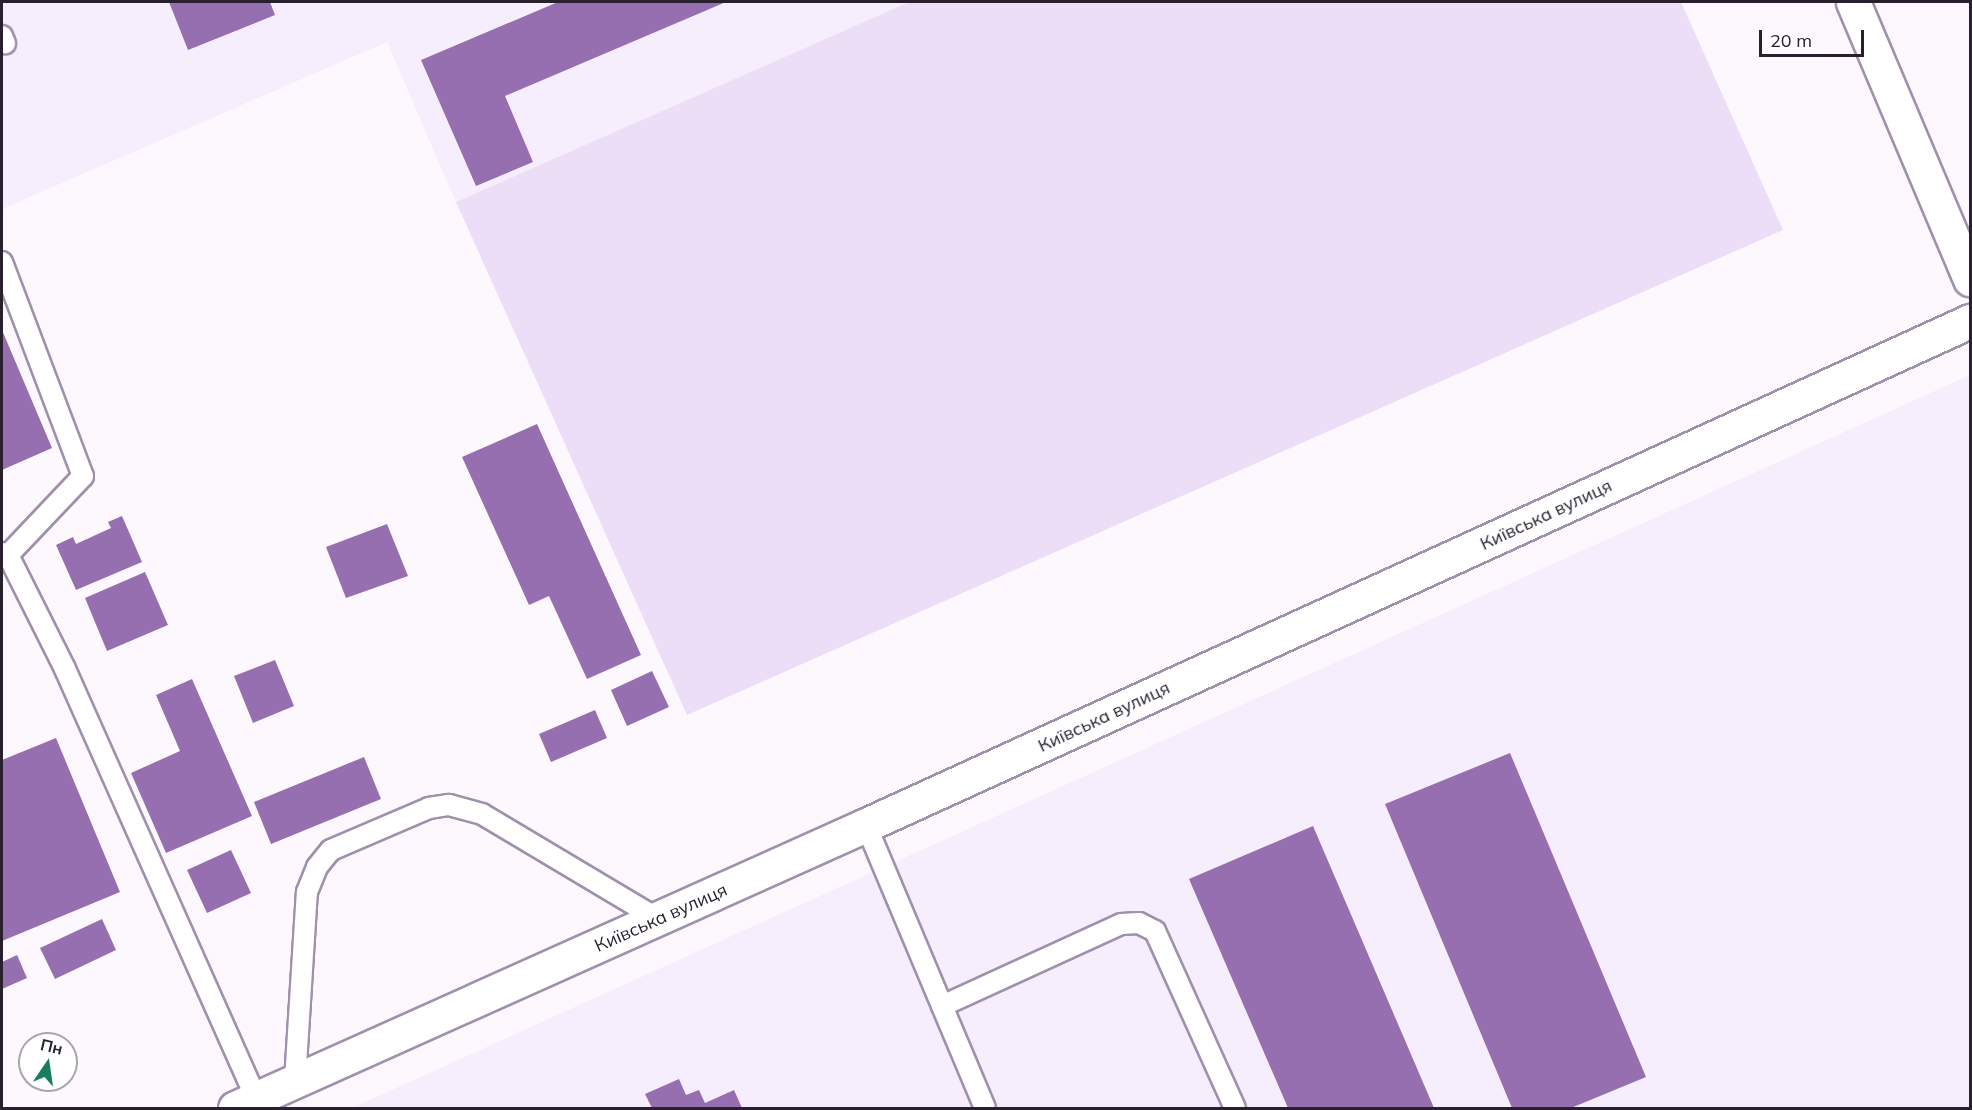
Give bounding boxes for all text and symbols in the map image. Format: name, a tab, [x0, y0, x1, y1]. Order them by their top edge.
scale bar	[1762, 18, 1867, 56]
text: 20 m	[1770, 29, 1812, 52]
street label: Київська вулиця	[1477, 475, 1615, 555]
street label: Київська вулиця	[1035, 677, 1173, 757]
street label: Київська вулиця	[591, 879, 731, 957]
north arrow	[18, 1032, 78, 1092]
text: Пн	[39, 1034, 65, 1059]

